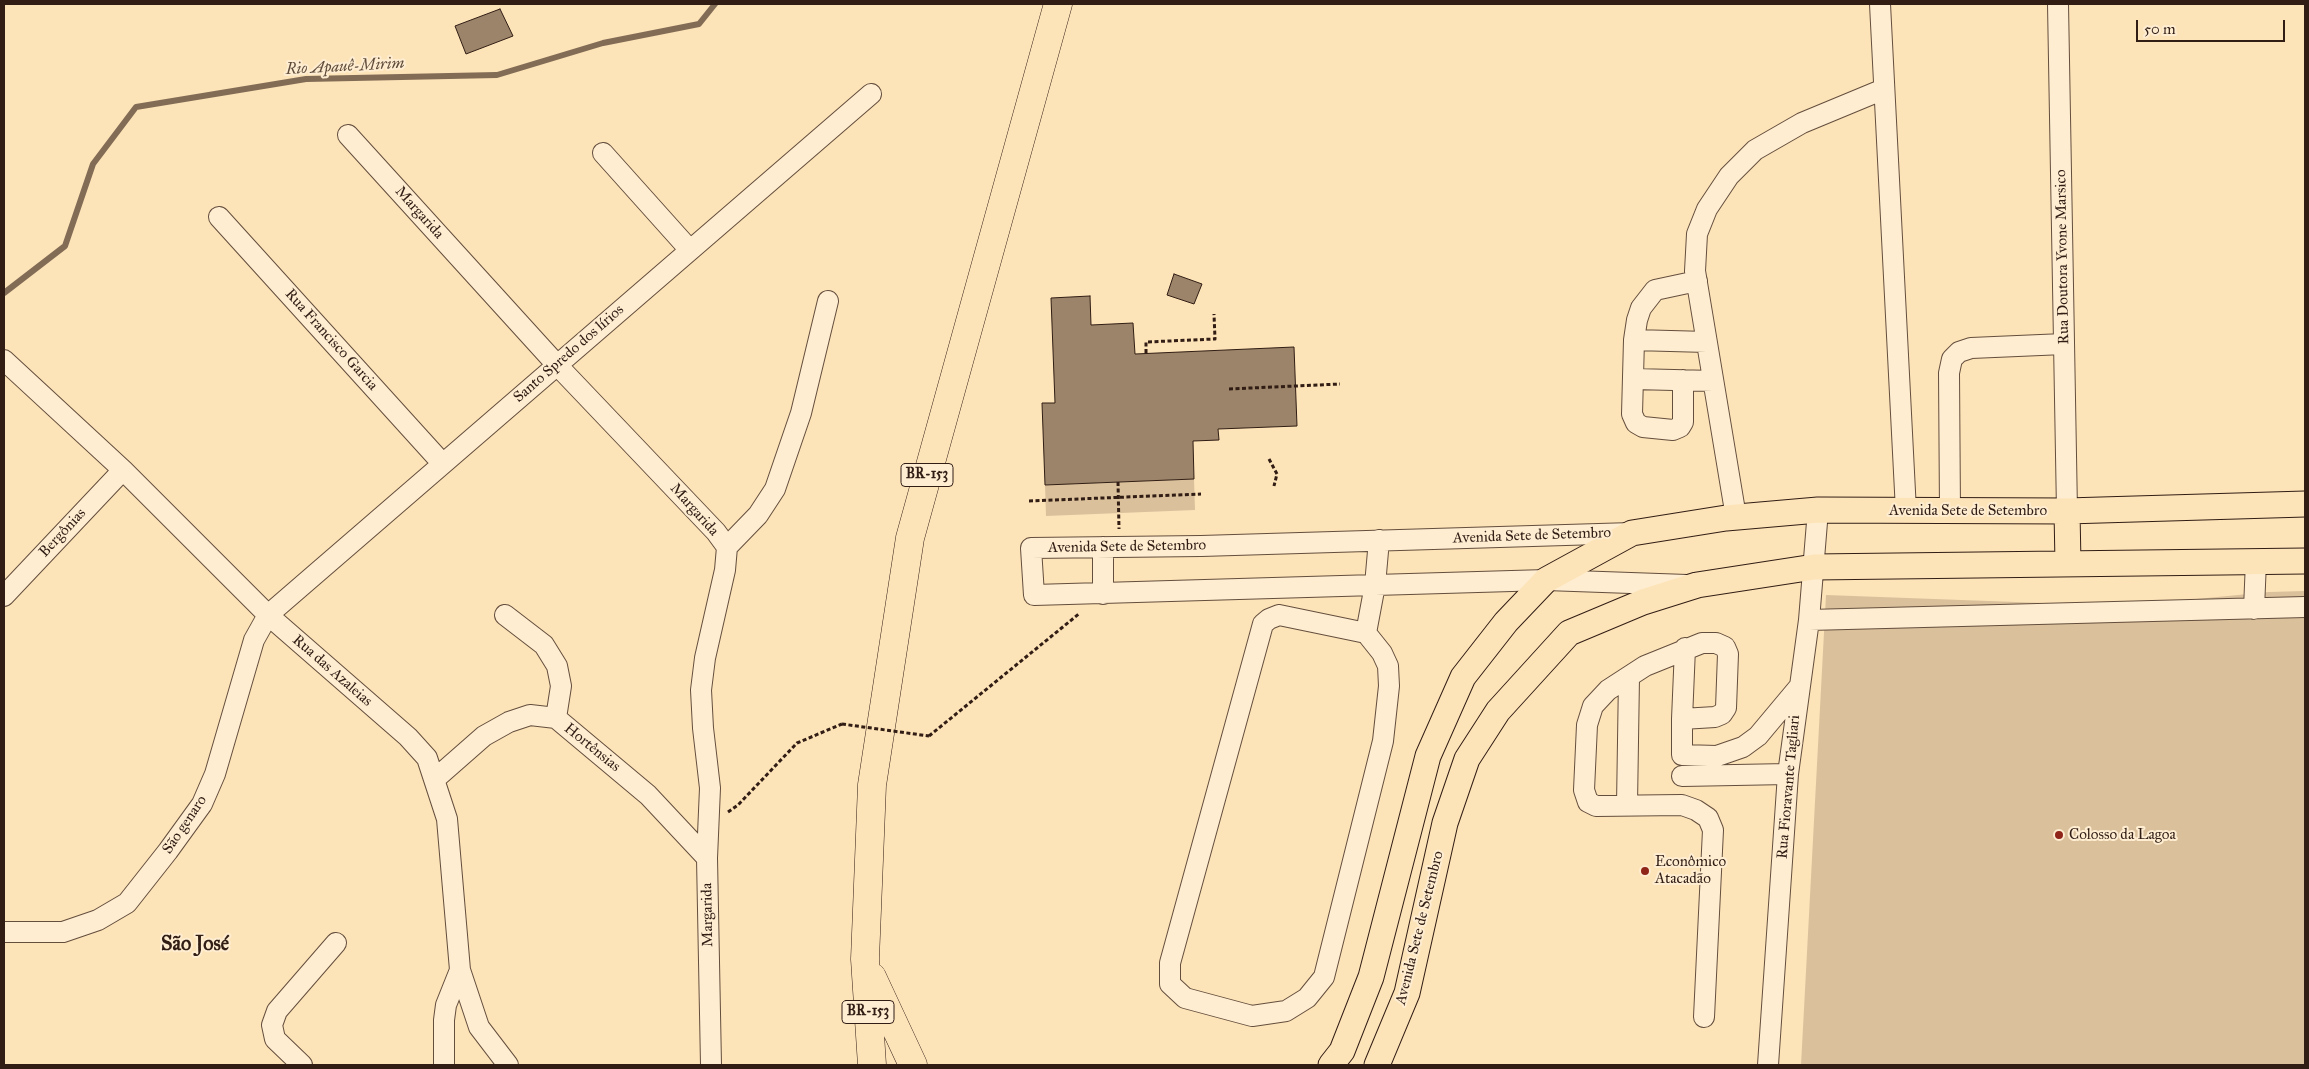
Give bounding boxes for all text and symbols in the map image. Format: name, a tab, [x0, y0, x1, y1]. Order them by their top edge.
scale bar	[2139, 10, 2288, 42]
text: 50 m	[2144, 20, 2176, 38]
water label: Rio Apauê-Mirim	[285, 54, 405, 80]
street label: Rua Doutora Yvone Marsico	[2052, 169, 2074, 345]
street label: Margarida	[391, 183, 447, 243]
street label: Rua Francisco Garcia	[281, 286, 381, 394]
street label: Santo Spredo dos lírios	[510, 301, 628, 407]
road number: BR-153	[901, 464, 953, 486]
street label: Margarida	[666, 480, 722, 540]
street label: Avenida Sete de Setembro	[1889, 502, 2047, 520]
street label: Bergônias	[36, 505, 90, 561]
street label: Avenida Sete de Setembro	[1453, 524, 1611, 548]
street label: Avenida Sete de Setembro	[1048, 537, 1206, 557]
street label: Rua das Azaleias	[288, 631, 376, 711]
street label: Rua Fioravante Tagliari	[1774, 714, 1804, 860]
street label: Hortênsias	[560, 720, 624, 776]
street label: São genaro	[159, 792, 211, 858]
place label: Colosso da Lagoa	[2069, 826, 2176, 844]
marker: Colosso da Lagoa	[2053, 829, 2065, 841]
street label: Avenida Sete de Setembro	[1392, 849, 1448, 1007]
place label: Econômico Atacadão	[1655, 853, 1726, 888]
marker: Econômico Atacadão	[1639, 865, 1651, 877]
street label: Margarida	[698, 883, 718, 947]
district label: São José	[161, 933, 229, 957]
road number: BR-153	[842, 1000, 894, 1024]

